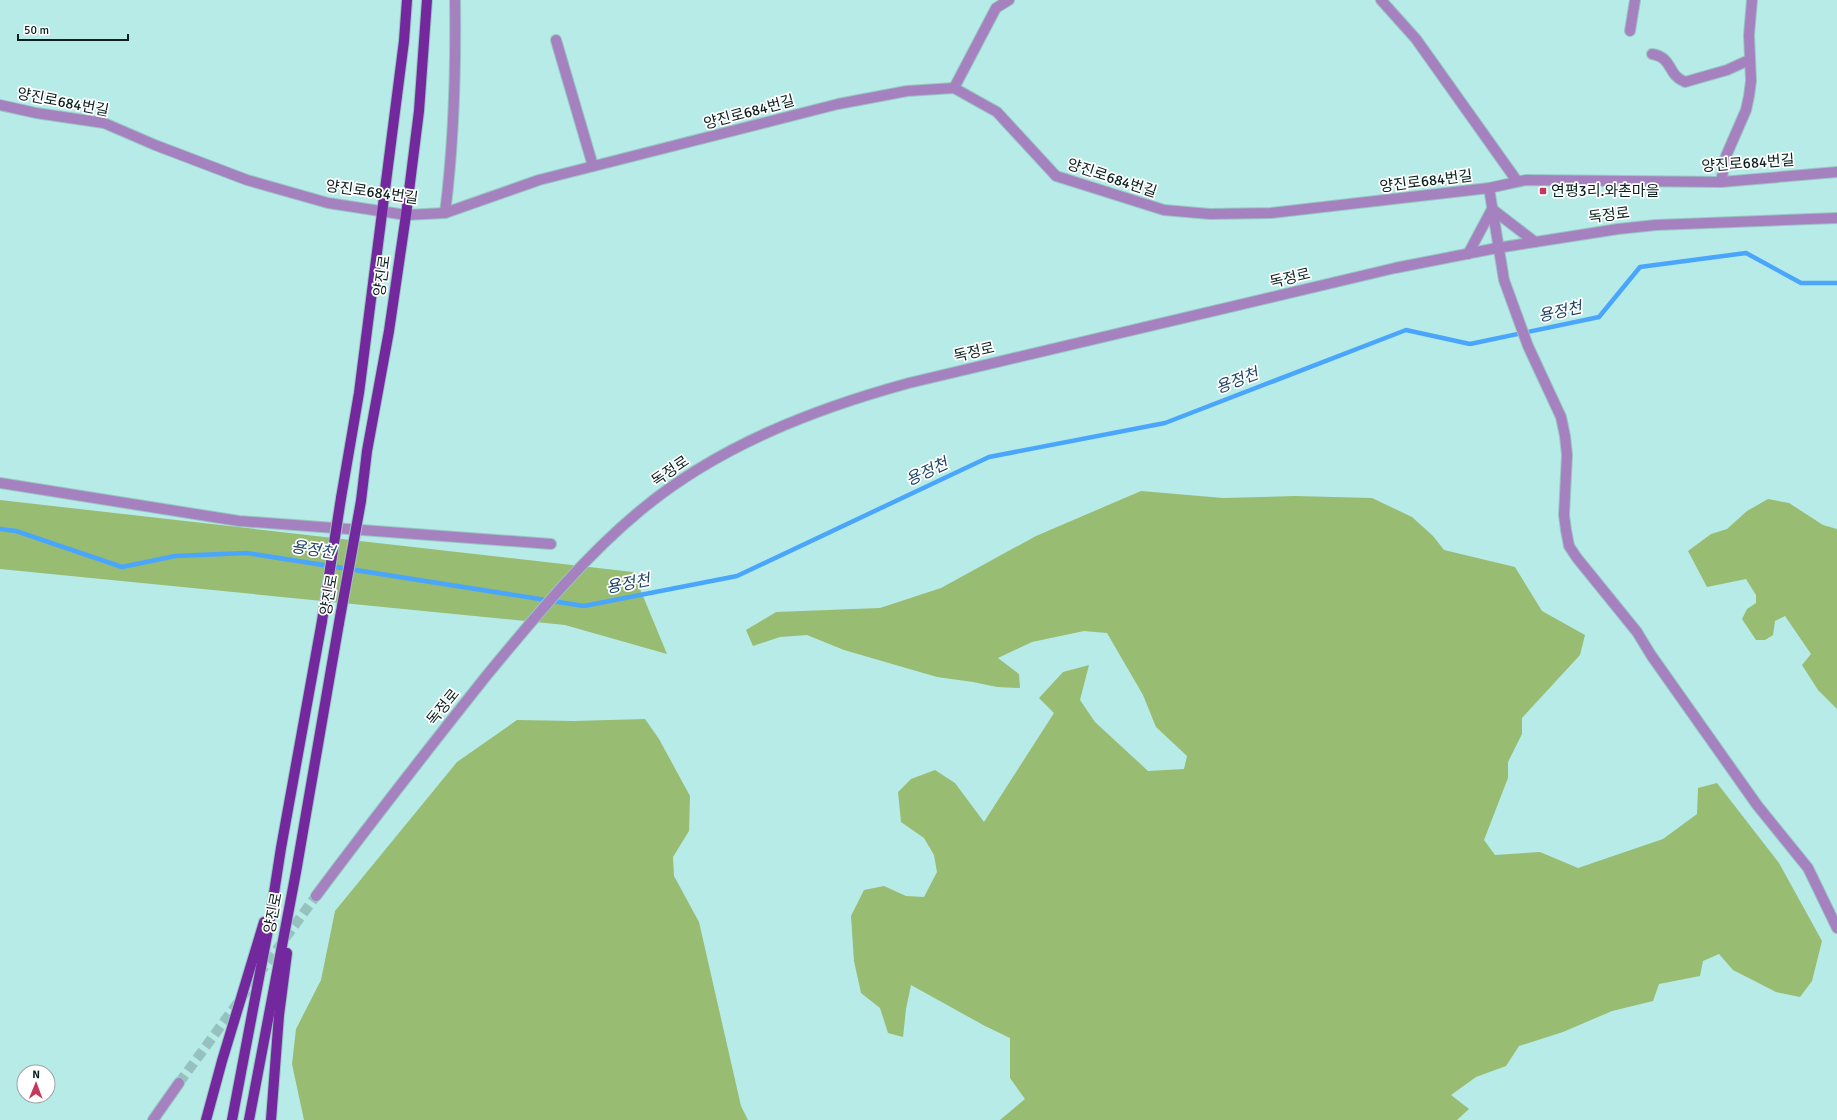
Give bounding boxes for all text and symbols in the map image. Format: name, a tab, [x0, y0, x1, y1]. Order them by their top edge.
scale bar	[18, 16, 128, 42]
text: 50 m	[24, 23, 49, 38]
street label: 양진로684번길	[15, 84, 111, 120]
street label: 양진로684번길	[702, 91, 796, 133]
street label: 양진로684번길	[1701, 151, 1795, 175]
street label: 양진로684번길	[1065, 155, 1159, 201]
street label: 양진로684번길	[1379, 166, 1473, 196]
street label: 양진로684번길	[325, 177, 419, 207]
place label: 연평3리.와촌마을	[1551, 182, 1660, 200]
marker: 연평3리.와촌마을	[1538, 186, 1548, 196]
street label: 독정로	[1587, 204, 1631, 226]
street label: 양진로	[370, 254, 394, 298]
street label: 독정로	[1268, 265, 1312, 291]
water label: 용정천	[1536, 297, 1586, 326]
street label: 독정로	[952, 339, 996, 365]
water label: 용정천	[1213, 363, 1263, 398]
street label: 독정로	[648, 452, 692, 490]
water label: 용정천	[903, 453, 953, 490]
water label: 용정천	[290, 537, 339, 564]
water label: 용정천	[604, 570, 654, 598]
street label: 양진로	[317, 573, 341, 617]
street label: 독정로	[423, 685, 463, 729]
street label: 양진로	[260, 891, 286, 935]
north arrow	[16, 1064, 56, 1104]
text: N	[32, 1068, 40, 1081]

